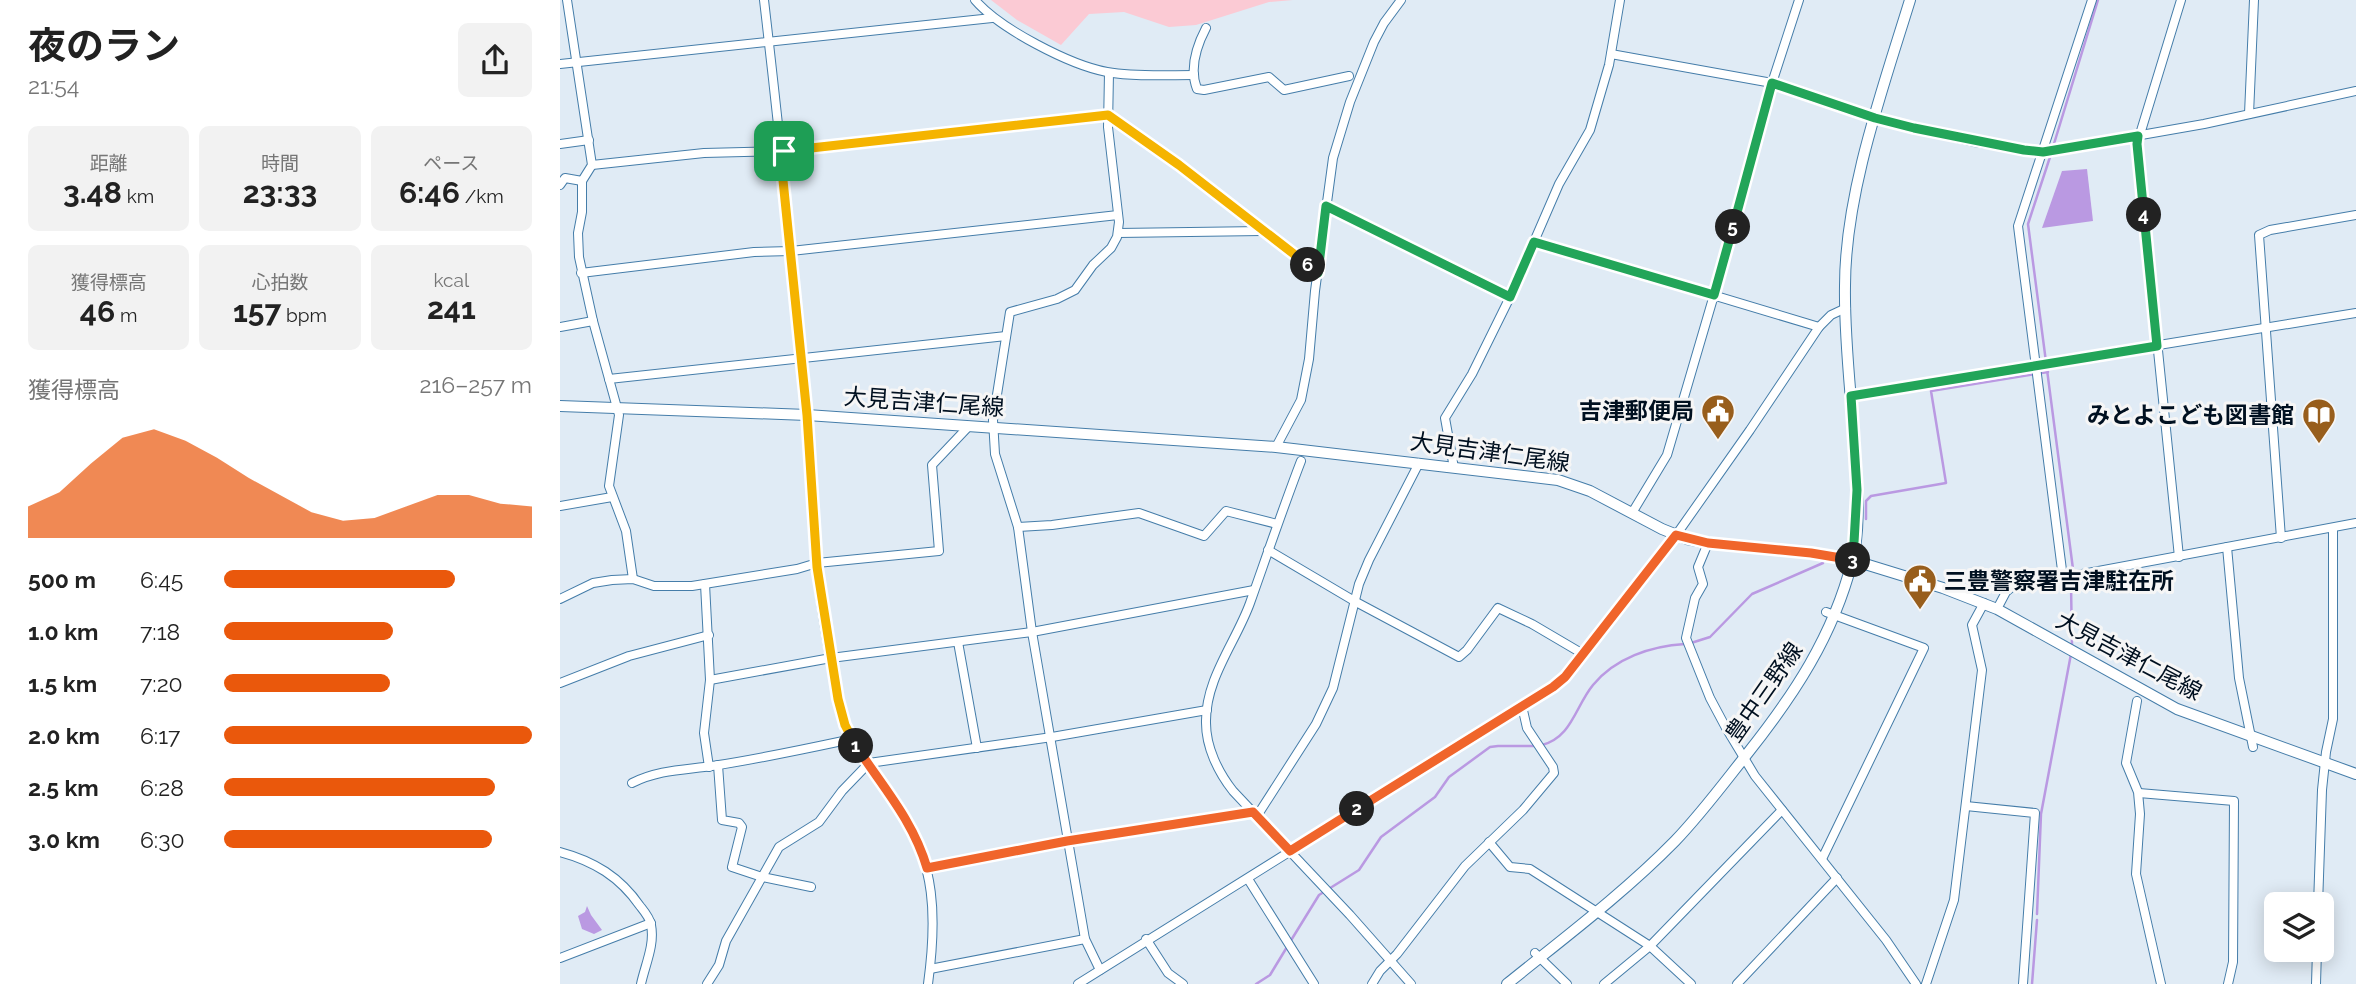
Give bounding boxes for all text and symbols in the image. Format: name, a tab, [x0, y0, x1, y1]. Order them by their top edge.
text: 夜のラン	[28, 23, 180, 68]
button: share	[458, 23, 532, 97]
text: 21:54	[28, 72, 79, 99]
pin	[754, 121, 814, 181]
icon: arrive	[765, 132, 803, 170]
text: 距離	[90, 152, 128, 174]
text: 時間	[261, 152, 299, 174]
text: ペース	[423, 152, 479, 174]
text: 3.48	[63, 175, 122, 210]
text: 23:33	[243, 175, 317, 210]
text: 6:46	[399, 175, 460, 210]
text: km	[122, 185, 154, 207]
text: /km	[460, 185, 504, 207]
pin: 4	[2126, 198, 2162, 232]
text: 4	[2138, 203, 2149, 225]
pin: 5	[1716, 210, 1750, 244]
text: 5	[1727, 215, 1738, 237]
pin: 6	[1290, 247, 1326, 282]
text: 6	[1302, 253, 1313, 275]
text: kcal	[434, 269, 469, 291]
text: 獲得標高	[71, 271, 147, 293]
text: 心拍数	[251, 271, 309, 293]
text: 241	[427, 291, 476, 326]
text: 46	[80, 294, 115, 329]
text: 157	[233, 294, 281, 329]
text: m	[115, 304, 137, 326]
text: bpm	[281, 304, 327, 326]
text: 216–257 m	[420, 371, 532, 398]
text: 獲得標高	[28, 376, 120, 403]
street label: 大見吉津仁尾線	[843, 382, 1005, 421]
public building icon: 吉津郵便局	[1699, 392, 1737, 441]
library icon: みとよこども図書館	[2300, 396, 2338, 445]
place label: 吉津郵便局	[1579, 397, 1694, 424]
place label: みとよこども図書館	[2087, 401, 2294, 428]
street label: 大見吉津仁尾線	[1408, 427, 1572, 476]
pin: 3	[1836, 542, 1870, 578]
text: 3	[1847, 548, 1858, 570]
public building icon: 三豊警察署吉津駐在所	[1901, 562, 1939, 611]
text: 500 m	[28, 566, 96, 593]
text: 6:45	[140, 566, 183, 593]
place label: 三豊警察署吉津駐在所	[1944, 567, 2174, 594]
street label: 大見吉津仁尾線	[2052, 606, 2207, 705]
text: 1.0 km	[28, 618, 98, 645]
text: 7:18	[140, 618, 180, 645]
street label: 豊中三野線	[1720, 637, 1808, 747]
text: 1.5 km	[28, 670, 97, 697]
text: 7:20	[140, 670, 183, 697]
text: 2.0 km	[28, 722, 100, 749]
text: 6:17	[140, 722, 180, 749]
pin: 1	[838, 728, 874, 764]
text: 1	[851, 734, 860, 756]
text: 2.5 km	[28, 774, 99, 801]
text: 6:28	[140, 774, 184, 801]
pin: 2	[1340, 792, 1374, 826]
text: 2	[1351, 797, 1362, 819]
text: 3.0 km	[28, 826, 100, 853]
text: 6:30	[140, 826, 185, 853]
map controls	[2264, 892, 2334, 962]
button: layers	[2264, 892, 2334, 962]

